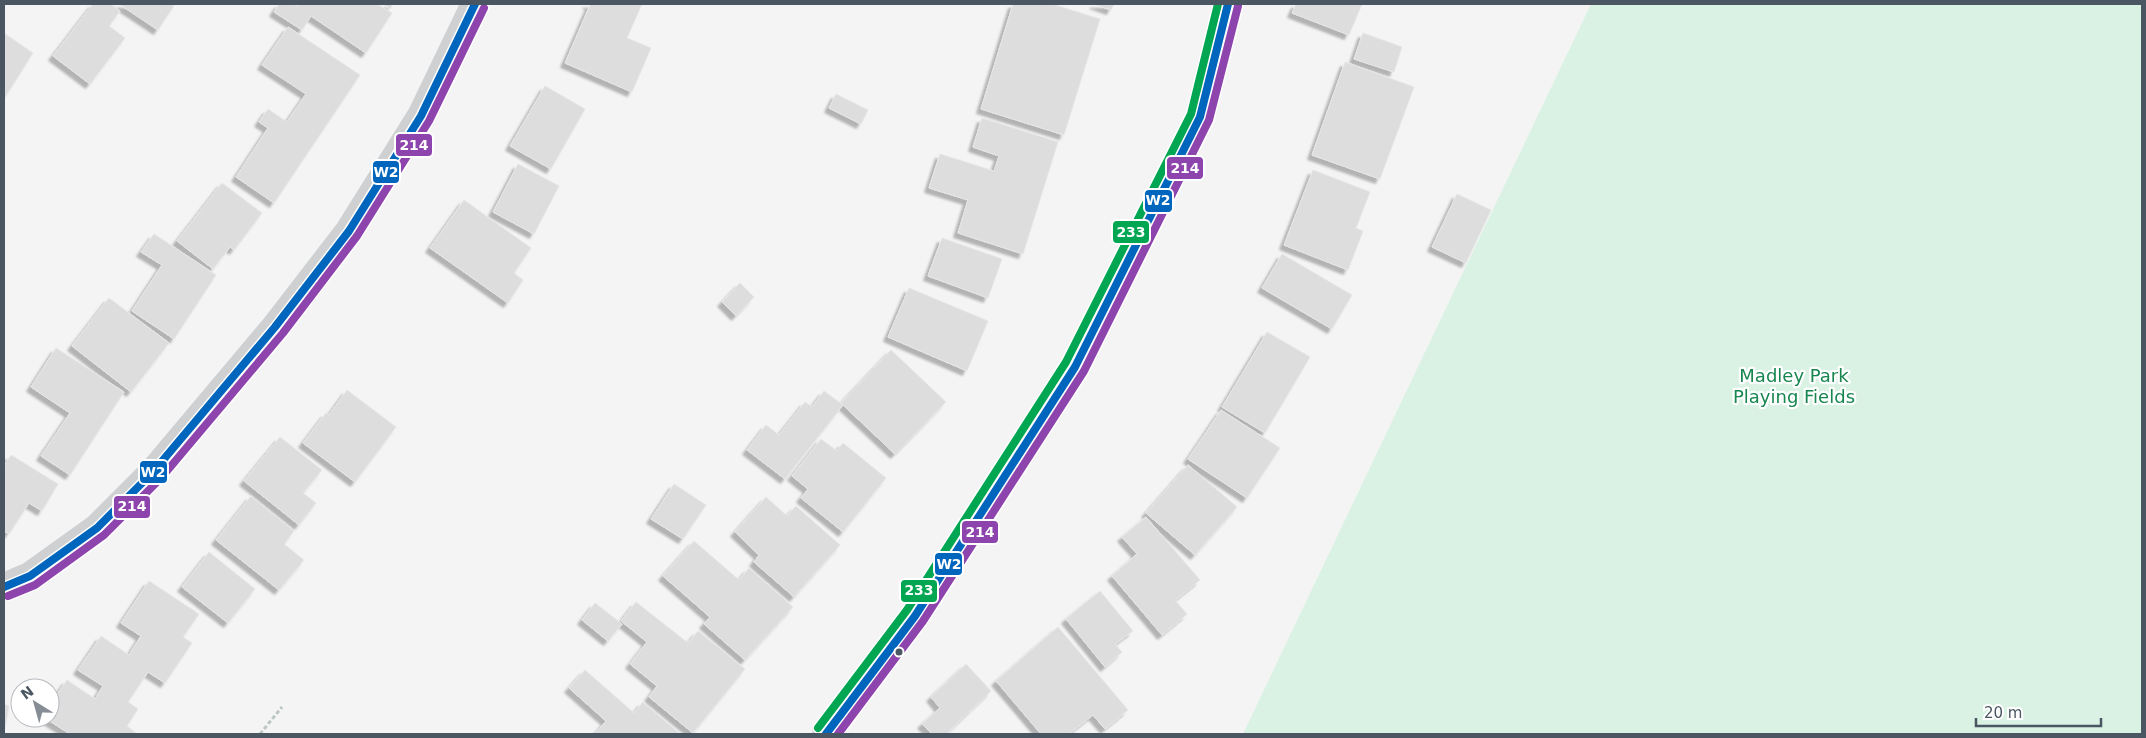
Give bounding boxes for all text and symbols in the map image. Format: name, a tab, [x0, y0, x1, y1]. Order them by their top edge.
line badge: 214	[395, 133, 433, 157]
text: 214	[399, 137, 429, 153]
line badge: 214	[1166, 156, 1204, 180]
line badge: W2	[372, 160, 400, 184]
text: 214	[1170, 160, 1200, 176]
text: W2	[373, 164, 399, 180]
line badge: W2	[1144, 189, 1173, 213]
text: W2	[1145, 192, 1171, 208]
line badge: 233	[1112, 220, 1150, 244]
text: 233	[1116, 224, 1146, 240]
park label: Madley Park Playing Fields	[1733, 365, 1855, 407]
line badge: W2	[139, 460, 168, 484]
text: W2	[140, 464, 166, 480]
line badge: 214	[113, 495, 151, 519]
text: 214	[117, 498, 147, 514]
line badge: 214	[961, 520, 999, 544]
text: 214	[965, 524, 995, 540]
line badge: W2	[934, 552, 963, 576]
text: W2	[936, 556, 962, 572]
line badge: 233	[900, 579, 938, 603]
text: 233	[904, 582, 934, 598]
unlabelled marker	[894, 647, 904, 657]
north arrow	[10, 678, 60, 728]
text: N	[18, 683, 37, 703]
scale bar	[1976, 696, 2101, 728]
text: 20 m	[1984, 704, 2022, 722]

